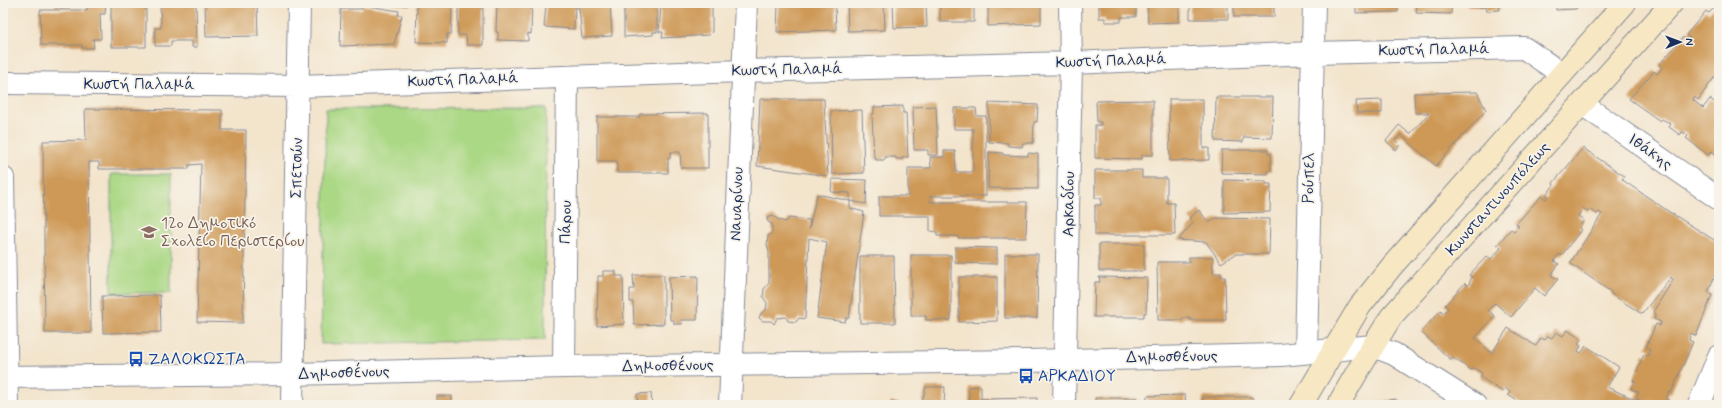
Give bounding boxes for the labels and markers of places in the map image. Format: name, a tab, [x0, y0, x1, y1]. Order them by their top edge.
place label: 12ο Δημοτικό Σχολείο Περιστερίου	[161, 213, 304, 252]
school or university icon: 12ο Δημοτικό Σχολείο Περιστερίου	[140, 223, 158, 241]
place label: ΖΑΛΟΚΩΣΤΑ	[148, 349, 246, 370]
bus stop icon: ΖΑΛΟΚΩΣΤΑ	[127, 350, 145, 368]
place label: ΑΡΚΑΔΙΟΥ	[1038, 366, 1116, 387]
bus stop icon: ΑΡΚΑΔΙΟΥ	[1017, 367, 1035, 385]

